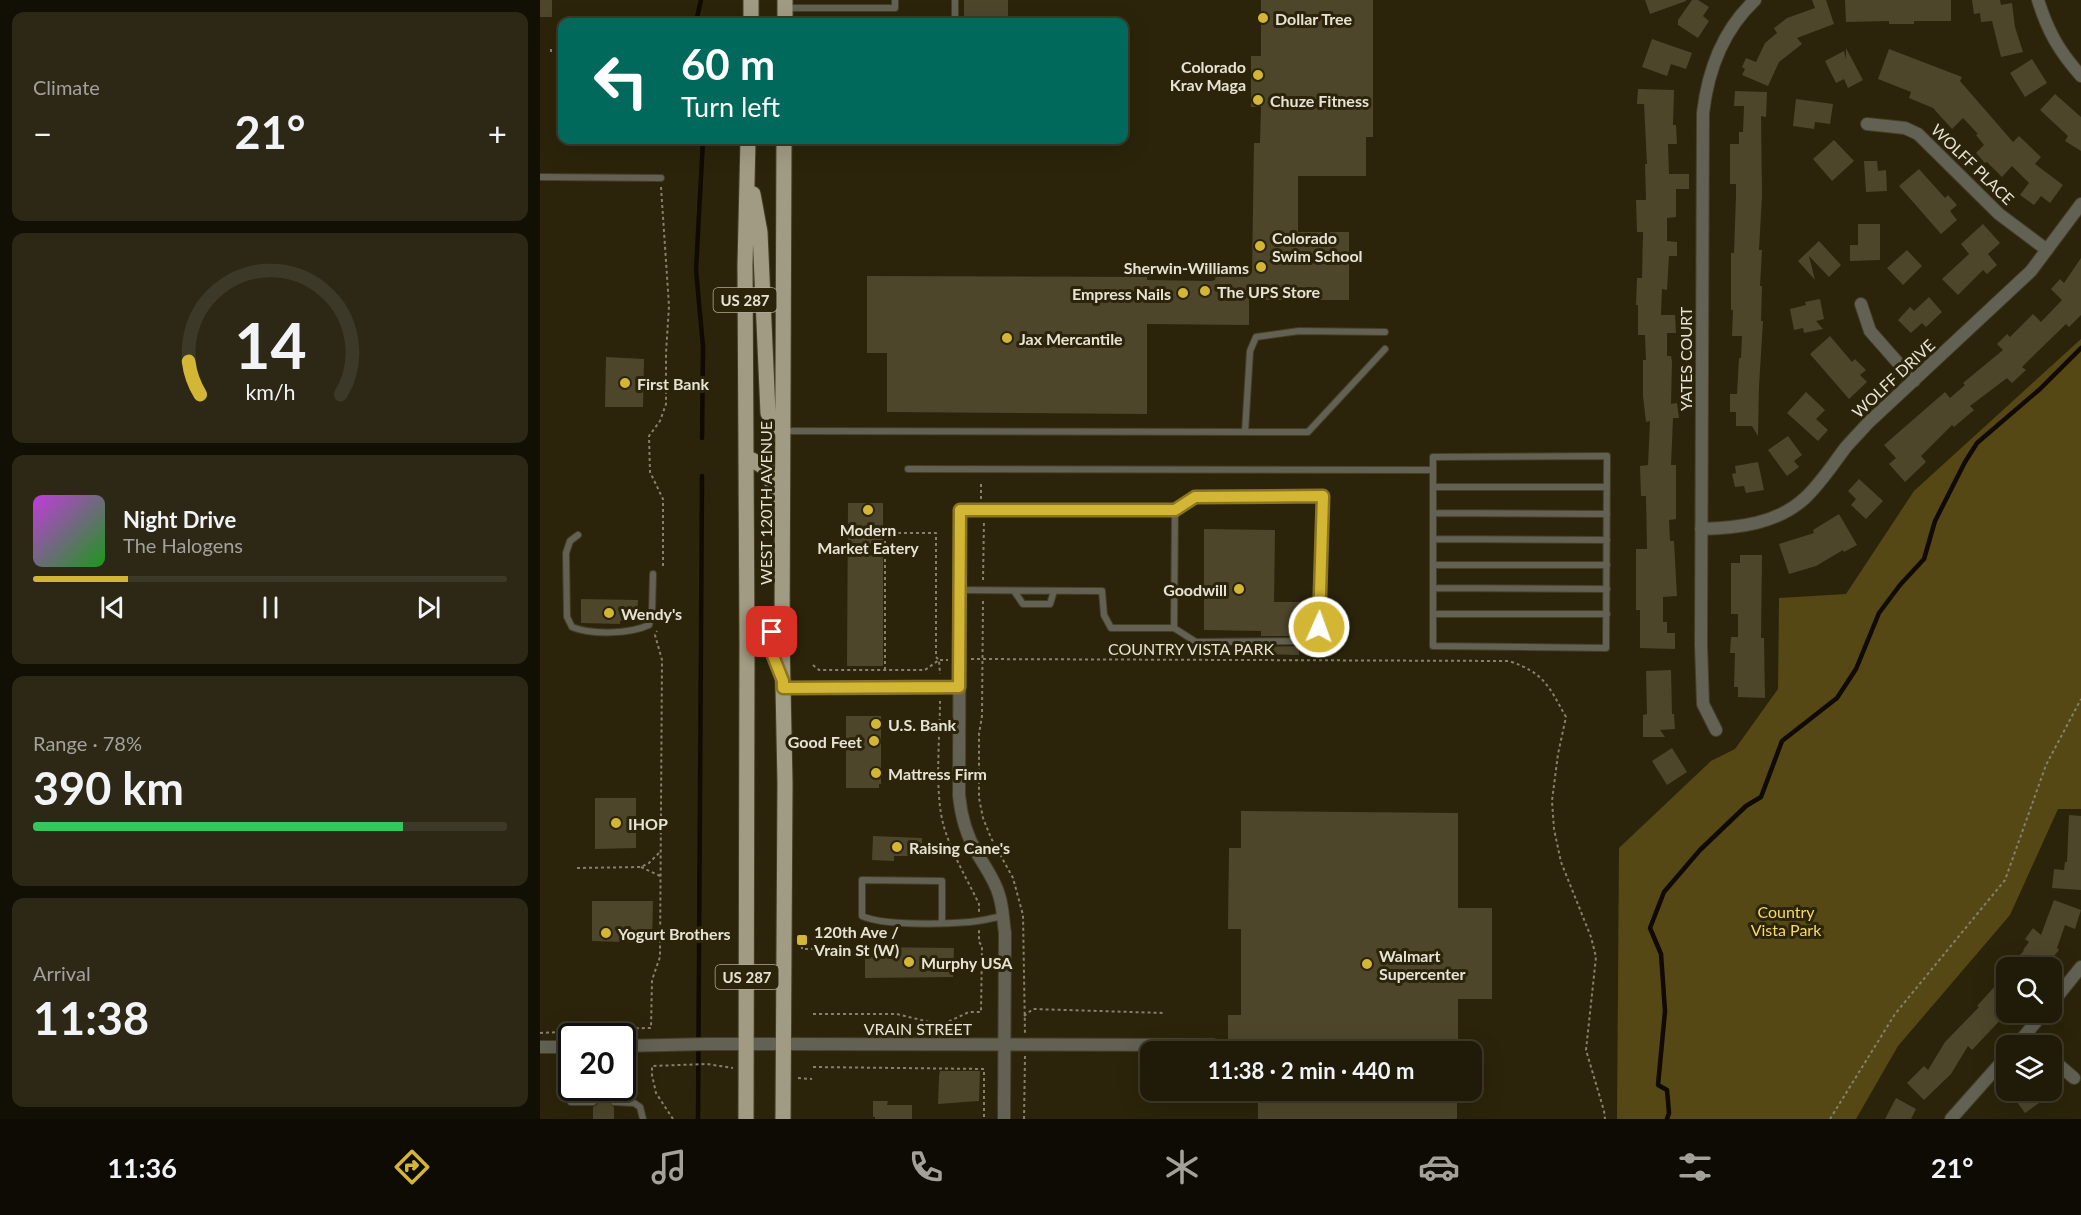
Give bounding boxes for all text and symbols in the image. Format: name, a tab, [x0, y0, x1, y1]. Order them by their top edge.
place label: Dollar Tree	[1275, 9, 1353, 28]
marker: Dollar Tree	[1256, 11, 1270, 25]
text: 60 m	[681, 39, 775, 89]
icon: left	[582, 42, 660, 120]
place label: Colorado Krav Maga	[1170, 57, 1246, 94]
marker: Colorado Krav Maga	[1251, 68, 1265, 82]
text: Climate	[33, 75, 100, 99]
text: Turn left	[681, 90, 780, 123]
place label: Chuze Fitness	[1270, 91, 1369, 110]
marker: Chuze Fitness	[1251, 93, 1265, 107]
text: 21°	[235, 105, 305, 159]
text: −	[33, 113, 52, 153]
text: +	[488, 113, 507, 153]
street label: WOLFF PLACE	[1928, 120, 2018, 208]
place label: Colorado Swim School	[1272, 228, 1363, 265]
marker: Colorado Swim School	[1253, 239, 1267, 253]
place label: Sherwin-Williams	[1124, 258, 1249, 277]
marker: Sherwin-Williams	[1254, 260, 1268, 274]
place label: The UPS Store	[1217, 282, 1321, 301]
place label: Empress Nails	[1072, 284, 1171, 303]
marker: The UPS Store	[1198, 284, 1212, 298]
marker: Empress Nails	[1176, 286, 1190, 300]
road number: US 287	[714, 288, 776, 312]
street label: YATES COURT	[1676, 306, 1695, 411]
text: 14	[234, 307, 306, 382]
place label: Jax Mercantile	[1019, 329, 1123, 348]
marker: Jax Mercantile	[1000, 331, 1014, 345]
street label: WOLFF DRIVE	[1848, 335, 1938, 421]
place label: First Bank	[637, 374, 709, 393]
marker: First Bank	[618, 376, 632, 390]
text: km/h	[245, 380, 295, 406]
street label: WEST 120TH AVENUE	[756, 421, 775, 585]
marker: Modern Market Eatery	[861, 503, 875, 517]
text: Night Drive	[123, 506, 236, 533]
place label: Modern Market Eatery	[817, 520, 919, 557]
text: The Halogens	[123, 533, 243, 557]
place label: Goodwill	[1163, 580, 1227, 599]
marker: Goodwill	[1232, 582, 1246, 596]
icon: previous	[96, 591, 129, 624]
icon: pause	[254, 591, 287, 624]
icon: next	[412, 591, 445, 624]
position arrow	[1287, 595, 1351, 659]
place label: Wendy's	[621, 604, 682, 623]
marker: Wendy's	[602, 606, 616, 620]
pin	[746, 606, 797, 657]
icon: arrive	[755, 615, 788, 648]
street label: COUNTRY VISTA PARK	[1108, 639, 1274, 658]
place label: U.S. Bank	[888, 715, 956, 734]
marker: U.S. Bank	[869, 717, 883, 731]
text: Range · 78%	[33, 731, 142, 755]
place label: Good Feet	[788, 732, 862, 751]
marker: Good Feet	[867, 734, 881, 748]
text: 390 km	[33, 761, 184, 815]
place label: Mattress Firm	[888, 764, 987, 783]
marker: Mattress Firm	[869, 766, 883, 780]
place label: IHOP	[628, 814, 668, 833]
marker: IHOP	[609, 816, 623, 830]
place label: Raising Cane's	[909, 838, 1010, 857]
marker: Raising Cane's	[890, 840, 904, 854]
park label: Country Vista Park	[1751, 902, 1822, 939]
place label: 120th Ave / Vrain St (W)	[813, 922, 899, 959]
place label: Yogurt Brothers	[617, 924, 731, 943]
marker: Yogurt Brothers	[599, 926, 613, 940]
marker: 120th Ave / Vrain St (W)	[795, 933, 809, 947]
place label: Walmart Supercenter	[1379, 946, 1465, 983]
place label: Murphy USA	[921, 953, 1013, 972]
marker: Murphy USA	[902, 955, 916, 969]
marker: Walmart Supercenter	[1360, 957, 1374, 971]
map controls	[1996, 957, 2062, 1101]
button: search	[1996, 957, 2062, 1023]
text: Arrival	[33, 961, 91, 985]
road number: US 287	[716, 965, 778, 989]
text: 11:38	[33, 991, 149, 1045]
street label: VRAIN STREET	[864, 1019, 973, 1038]
speed limit sign: 20	[558, 1023, 636, 1101]
button: layers	[1996, 1035, 2062, 1101]
text: 11:38 · 2 min · 440 m	[1208, 1057, 1414, 1084]
icon: directions	[391, 1146, 433, 1188]
icon: music	[648, 1146, 690, 1188]
icon: phone	[905, 1146, 947, 1188]
icon: climate	[1161, 1146, 1203, 1188]
icon: car	[1418, 1146, 1460, 1188]
icon: filters	[1674, 1146, 1716, 1188]
text: 11:36	[107, 1151, 177, 1184]
text: 21°	[1931, 1151, 1974, 1184]

